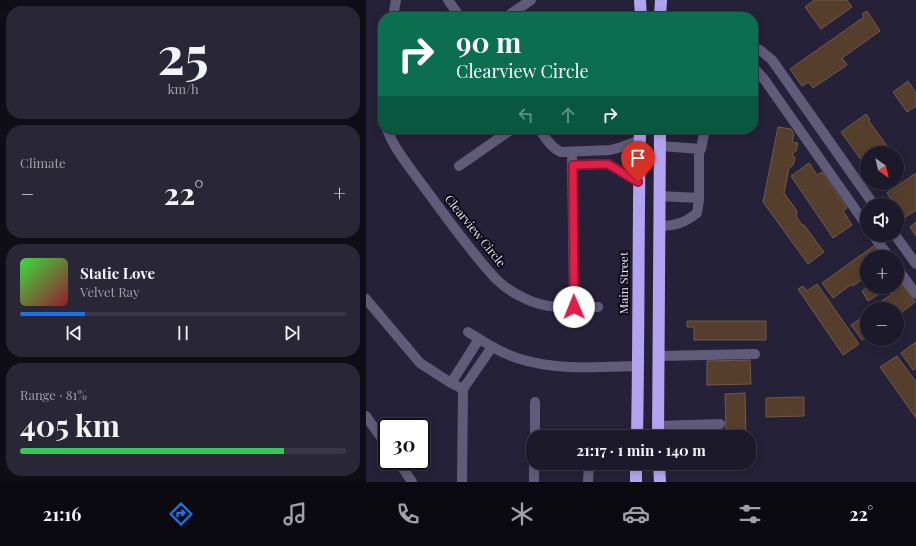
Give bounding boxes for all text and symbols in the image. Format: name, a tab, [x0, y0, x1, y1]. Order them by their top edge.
text: 25	[157, 19, 209, 88]
text: 90 m	[456, 23, 521, 60]
icon: right	[390, 28, 442, 80]
text: Clearview Circle	[456, 59, 589, 83]
text: km/h	[167, 80, 199, 97]
icon: left	[515, 104, 537, 126]
icon: ahead	[557, 104, 579, 126]
icon: right	[599, 104, 621, 126]
pin	[621, 141, 655, 182]
north arrow	[860, 146, 904, 190]
map controls	[860, 146, 904, 346]
icon: arrive	[627, 147, 649, 169]
text: Climate	[20, 154, 66, 171]
text: 22°	[164, 173, 204, 213]
text: −	[20, 178, 34, 208]
text: +	[333, 178, 346, 208]
street label: Clearview Circle	[442, 191, 510, 270]
button: sound	[860, 198, 904, 242]
button: +	[860, 250, 904, 294]
street label: Main Street	[615, 251, 631, 314]
text: Static Love	[80, 263, 155, 283]
text: Velvet Ray	[80, 283, 140, 300]
position arrow	[553, 286, 595, 328]
button: −	[860, 302, 904, 346]
icon: previous	[63, 322, 85, 344]
icon: pause	[172, 322, 194, 344]
icon: next	[281, 322, 303, 344]
text: Range · 81%	[20, 386, 87, 403]
text: 405 km	[20, 405, 120, 445]
speed limit sign: 30	[378, 418, 430, 470]
text: 21:17 · 1 min · 140 m	[576, 440, 706, 460]
icon: directions	[167, 500, 195, 528]
icon: music	[281, 500, 309, 528]
icon: phone	[394, 500, 422, 528]
icon: climate	[508, 500, 536, 528]
icon: car	[622, 500, 650, 528]
icon: filters	[736, 500, 764, 528]
text: 21:16	[43, 502, 81, 526]
text: 22°	[849, 502, 873, 526]

